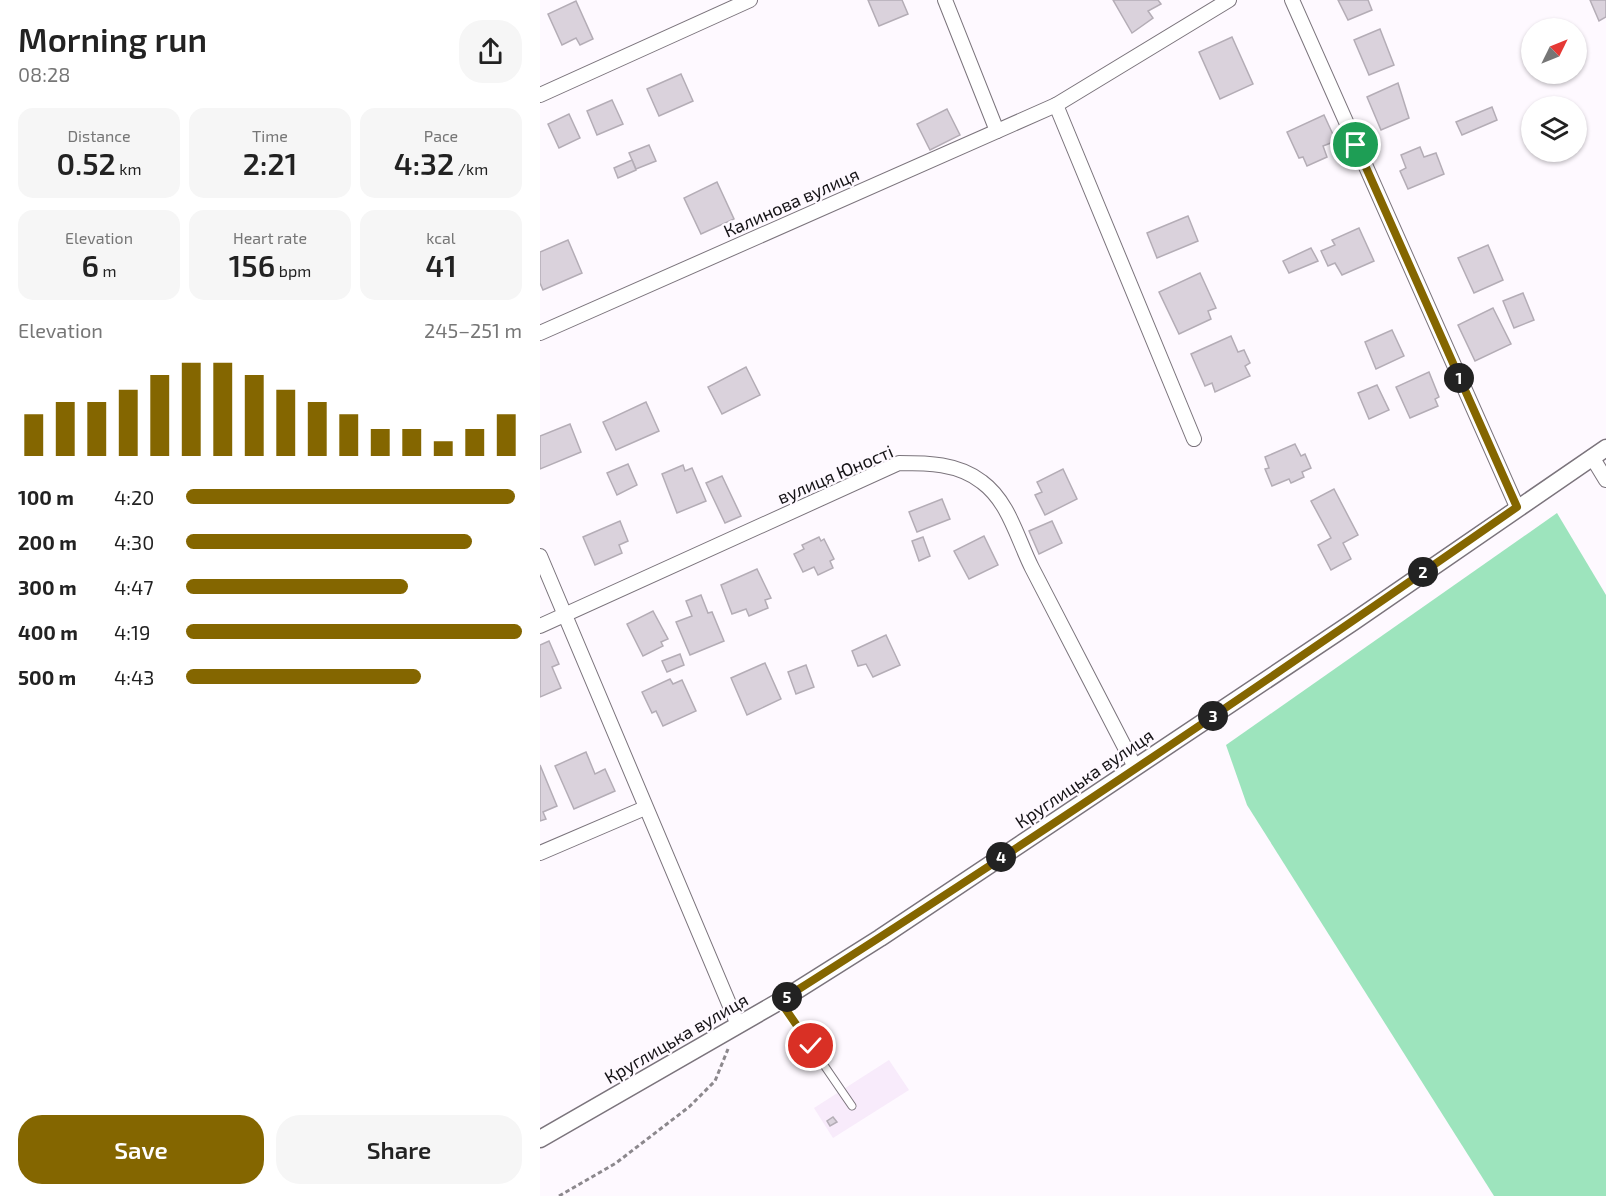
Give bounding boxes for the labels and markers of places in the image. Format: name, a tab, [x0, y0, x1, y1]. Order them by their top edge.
pin	[1330, 119, 1381, 170]
pin: 1	[1444, 363, 1474, 393]
pin: 2	[1408, 557, 1438, 587]
pin: 3	[1198, 701, 1228, 731]
pin: 4	[986, 842, 1016, 872]
pin: 5	[772, 982, 802, 1012]
pin	[785, 1020, 836, 1071]

